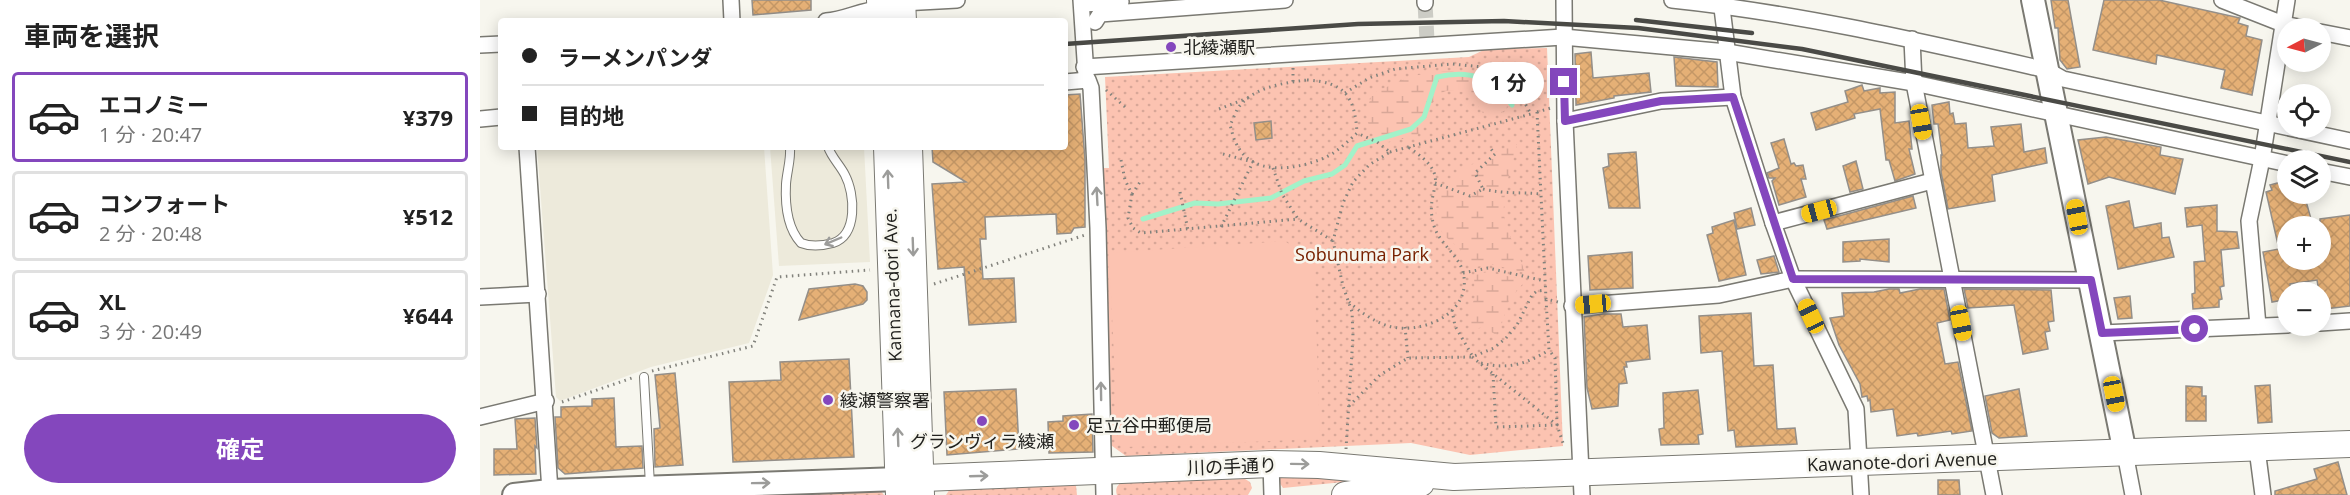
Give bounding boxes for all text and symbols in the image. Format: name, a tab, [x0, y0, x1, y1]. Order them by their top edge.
text: 車両を選択	[24, 17, 159, 54]
north arrow	[2277, 18, 2331, 72]
map controls	[2277, 18, 2331, 336]
place label: 北綾瀬駅	[1183, 35, 1255, 59]
marker: 北綾瀬駅	[1164, 40, 1178, 54]
text: ラーメンパンダ	[558, 42, 712, 72]
callout: 1 分	[1471, 61, 1543, 103]
route end	[1550, 68, 1577, 95]
text: 1 分	[1490, 69, 1526, 96]
button: locate	[2277, 84, 2331, 138]
text: エコノミー	[99, 89, 209, 119]
icon: car	[27, 90, 81, 144]
text: 目的地	[558, 100, 624, 130]
text: ¥379	[403, 102, 453, 132]
car	[1909, 103, 1933, 141]
text: 1 分 · 20:47	[99, 121, 202, 148]
button: layers	[2277, 150, 2331, 204]
one-way arrow	[882, 169, 894, 189]
one-way arrow	[1091, 187, 1102, 207]
text: コンフォート	[99, 188, 230, 218]
icon: car	[27, 189, 81, 243]
car	[1799, 198, 1839, 224]
car	[2065, 198, 2089, 236]
text: ¥512	[403, 201, 453, 231]
street label: Kannana-dori Ave.	[877, 208, 907, 362]
button: +	[2277, 216, 2331, 270]
text: 2 分 · 20:48	[99, 220, 202, 247]
one-way arrow	[825, 236, 843, 247]
one-way arrow	[907, 237, 919, 257]
park label: Sobunuma Park	[1295, 242, 1429, 266]
button: −	[2277, 282, 2331, 336]
text: XL	[99, 286, 126, 316]
icon: car	[27, 288, 81, 342]
car	[1574, 293, 1612, 315]
car	[1795, 296, 1827, 336]
text: ¥644	[403, 300, 453, 330]
car	[1949, 304, 1973, 342]
route start	[2181, 315, 2208, 342]
text: 3 分 · 20:49	[99, 318, 202, 345]
car	[2102, 375, 2126, 413]
one-way arrow	[1095, 382, 1107, 402]
place label: 綾瀬警察署	[840, 388, 930, 412]
marker: 綾瀬警察署	[821, 393, 835, 407]
place label: 足立谷中郵便局	[1086, 413, 1212, 437]
button: 確定	[24, 414, 456, 483]
marker: グランヴィラ綾瀬	[975, 414, 989, 428]
marker: 足立谷中郵便局	[1067, 418, 1081, 432]
one-way arrow	[892, 427, 904, 447]
place label: グランヴィラ綾瀬	[910, 429, 1054, 453]
street label: Kawanote-dori Avenue	[1807, 446, 1997, 476]
street label: 川の手通り	[1187, 452, 1277, 480]
one-way arrow	[1289, 459, 1309, 470]
one-way arrow	[968, 470, 988, 481]
one-way arrow	[750, 477, 770, 488]

